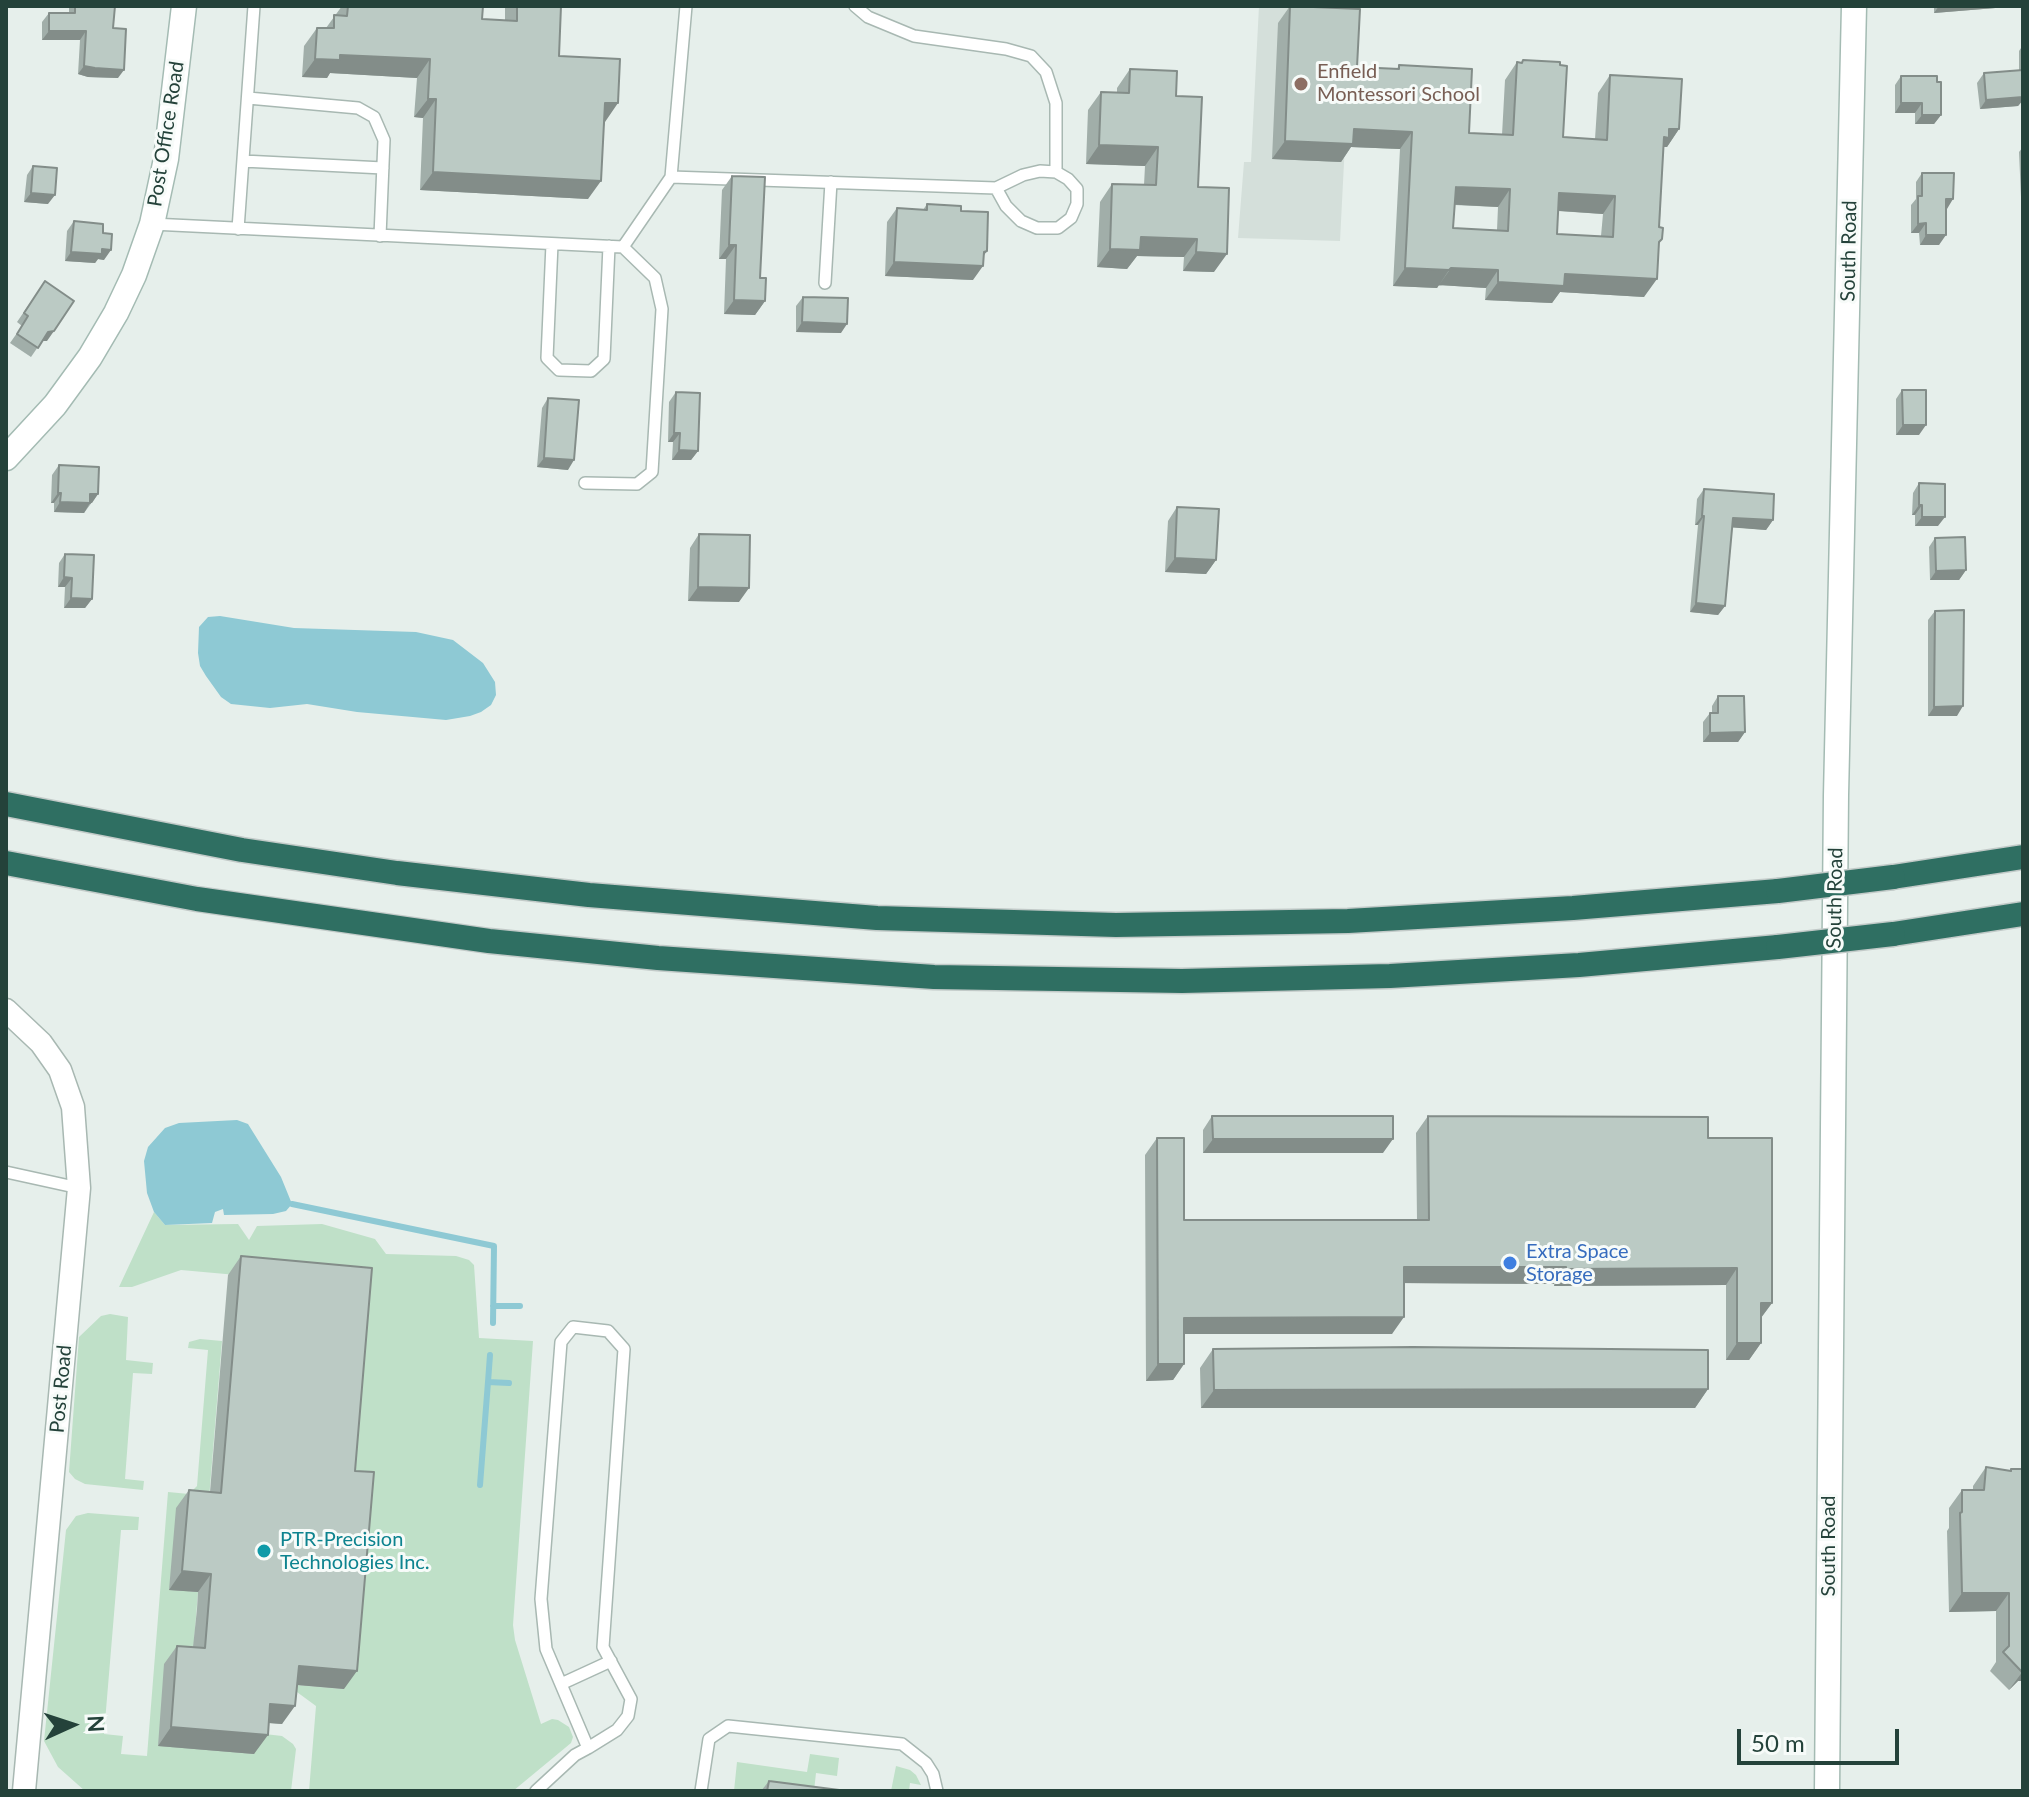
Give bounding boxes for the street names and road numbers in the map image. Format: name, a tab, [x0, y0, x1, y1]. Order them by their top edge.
street label: Post Office Road	[143, 60, 189, 208]
street label: South Road	[1836, 200, 1862, 302]
street label: South Road	[1822, 847, 1848, 949]
street label: Post Road	[45, 1344, 77, 1434]
street label: South Road	[1817, 1495, 1841, 1597]

